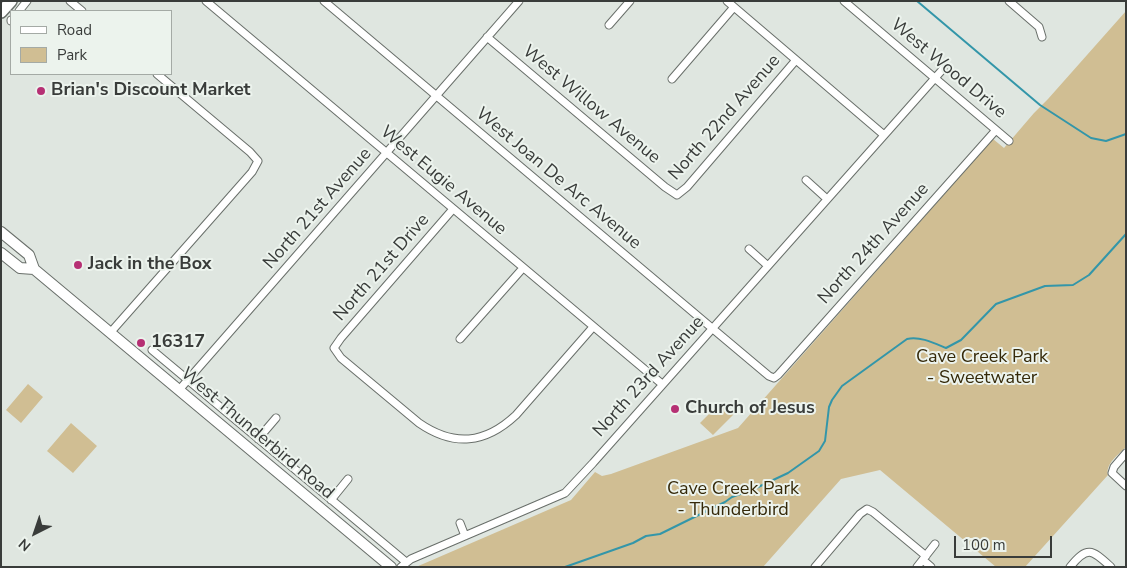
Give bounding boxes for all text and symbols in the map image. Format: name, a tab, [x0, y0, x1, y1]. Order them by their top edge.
legend	[10, 10, 172, 75]
street label: West Wood Drive	[886, 14, 1010, 124]
text: Road	[57, 20, 92, 40]
street label: West Willow Avenue	[518, 41, 664, 169]
text: Park	[57, 45, 87, 65]
street label: North 22nd Avenue	[664, 51, 786, 185]
place label: Brian's Discount Market	[51, 80, 251, 102]
marker: Brian's Discount Market	[35, 85, 47, 97]
street label: West Joan De Arc Avenue	[471, 103, 645, 255]
street label: West Eugie Avenue	[375, 122, 511, 240]
street label: North 21st Avenue	[259, 144, 377, 274]
street label: North 24th Avenue	[814, 179, 934, 309]
street label: North 21st Drive	[330, 210, 434, 326]
place label: Jack in the Box	[88, 254, 212, 276]
marker: Jack in the Box	[72, 259, 84, 271]
street label: North 23rd Avenue	[589, 312, 709, 442]
place label: 16317	[151, 332, 205, 354]
marker: 16317	[135, 337, 147, 349]
park label: Cave Creek Park - Sweetwater	[916, 347, 1048, 389]
street label: West Thunderbird Road	[176, 363, 338, 505]
place label: Church of Jesus	[685, 398, 815, 420]
marker: Church of Jesus	[669, 403, 681, 415]
park label: Cave Creek Park - Thunderbird	[667, 479, 799, 522]
north arrow	[10, 508, 60, 558]
scale bar	[957, 526, 1054, 558]
text: N	[15, 534, 35, 555]
text: 100 m	[962, 535, 1006, 555]

